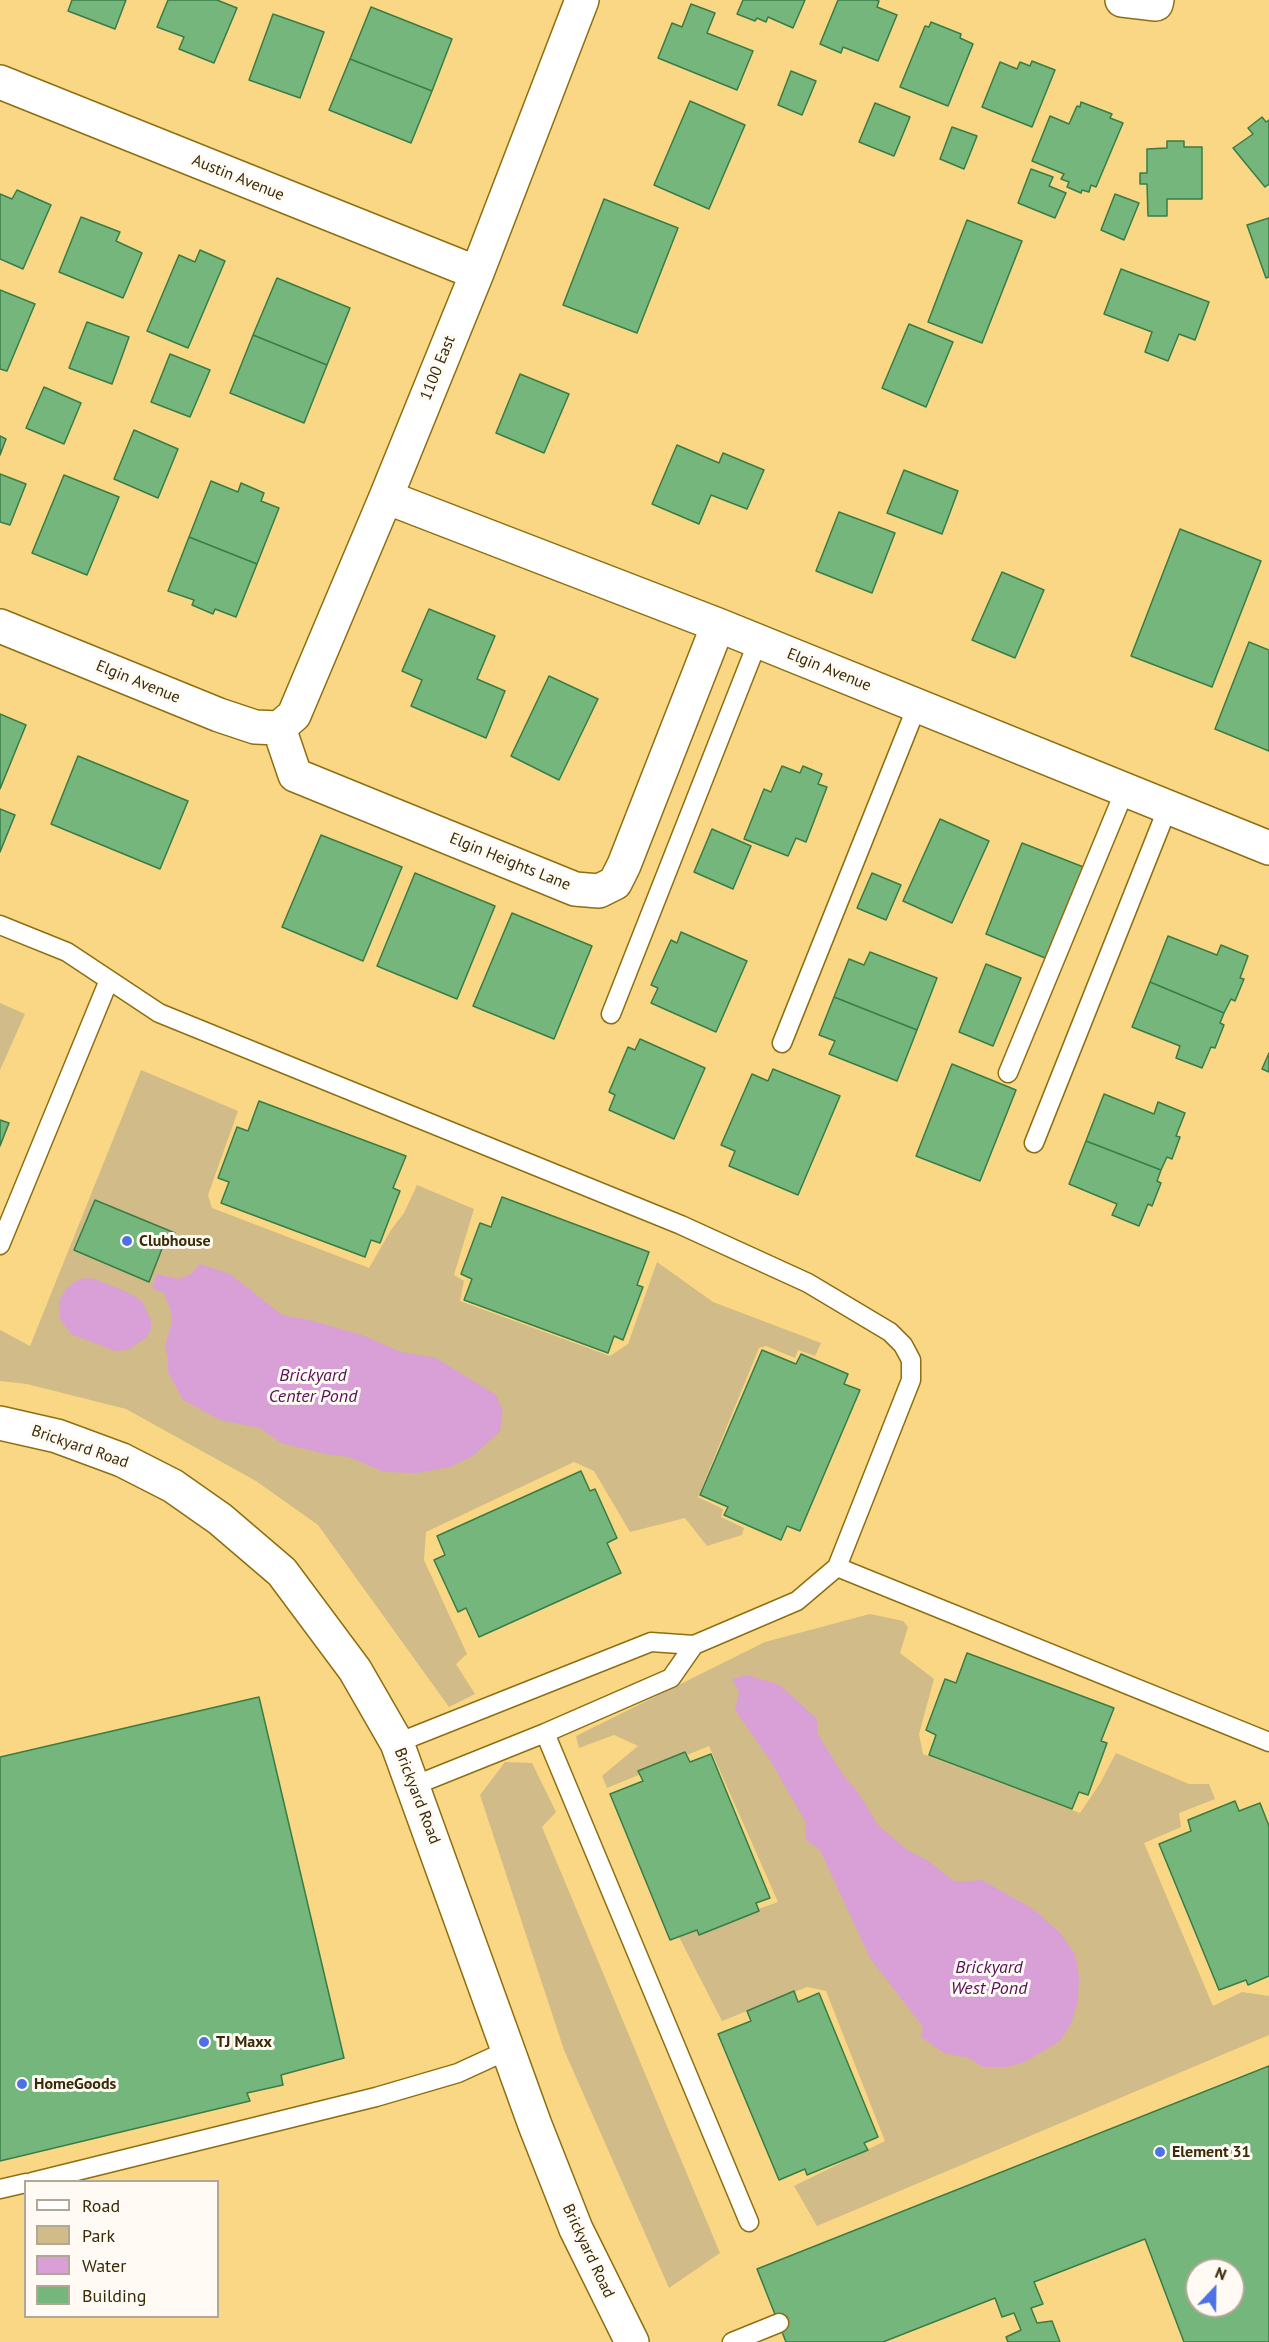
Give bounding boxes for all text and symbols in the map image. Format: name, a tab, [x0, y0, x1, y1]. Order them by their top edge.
street label: Austin Avenue	[189, 151, 287, 205]
street label: 1100 East	[416, 333, 460, 403]
street label: Elgin Avenue	[784, 644, 874, 696]
street label: Elgin Avenue	[93, 656, 183, 708]
street label: Elgin Heights Lane	[447, 829, 573, 895]
place label: Clubhouse	[139, 1231, 211, 1251]
marker: Clubhouse	[120, 1234, 134, 1248]
water label: Brickyard Center Pond	[269, 1365, 357, 1408]
street label: Brickyard Road	[29, 1421, 131, 1473]
street label: Brickyard Road	[390, 1745, 444, 1847]
water label: Brickyard West Pond	[951, 1957, 1027, 2000]
place label: TJ Maxx	[216, 2032, 272, 2052]
marker: TJ Maxx	[197, 2035, 211, 2049]
place label: HomeGoods	[34, 2074, 116, 2094]
marker: HomeGoods	[15, 2077, 29, 2091]
place label: Element 31	[1172, 2142, 1251, 2162]
marker: Element 31	[1153, 2145, 1167, 2159]
legend	[24, 2180, 219, 2318]
text: Road	[82, 2194, 120, 2217]
street label: Brickyard Road	[558, 2201, 618, 2301]
text: Park	[82, 2224, 115, 2247]
text: Water	[82, 2254, 126, 2277]
north arrow	[1185, 2258, 1245, 2318]
text: N	[1212, 2262, 1230, 2284]
text: Building	[82, 2284, 146, 2307]

